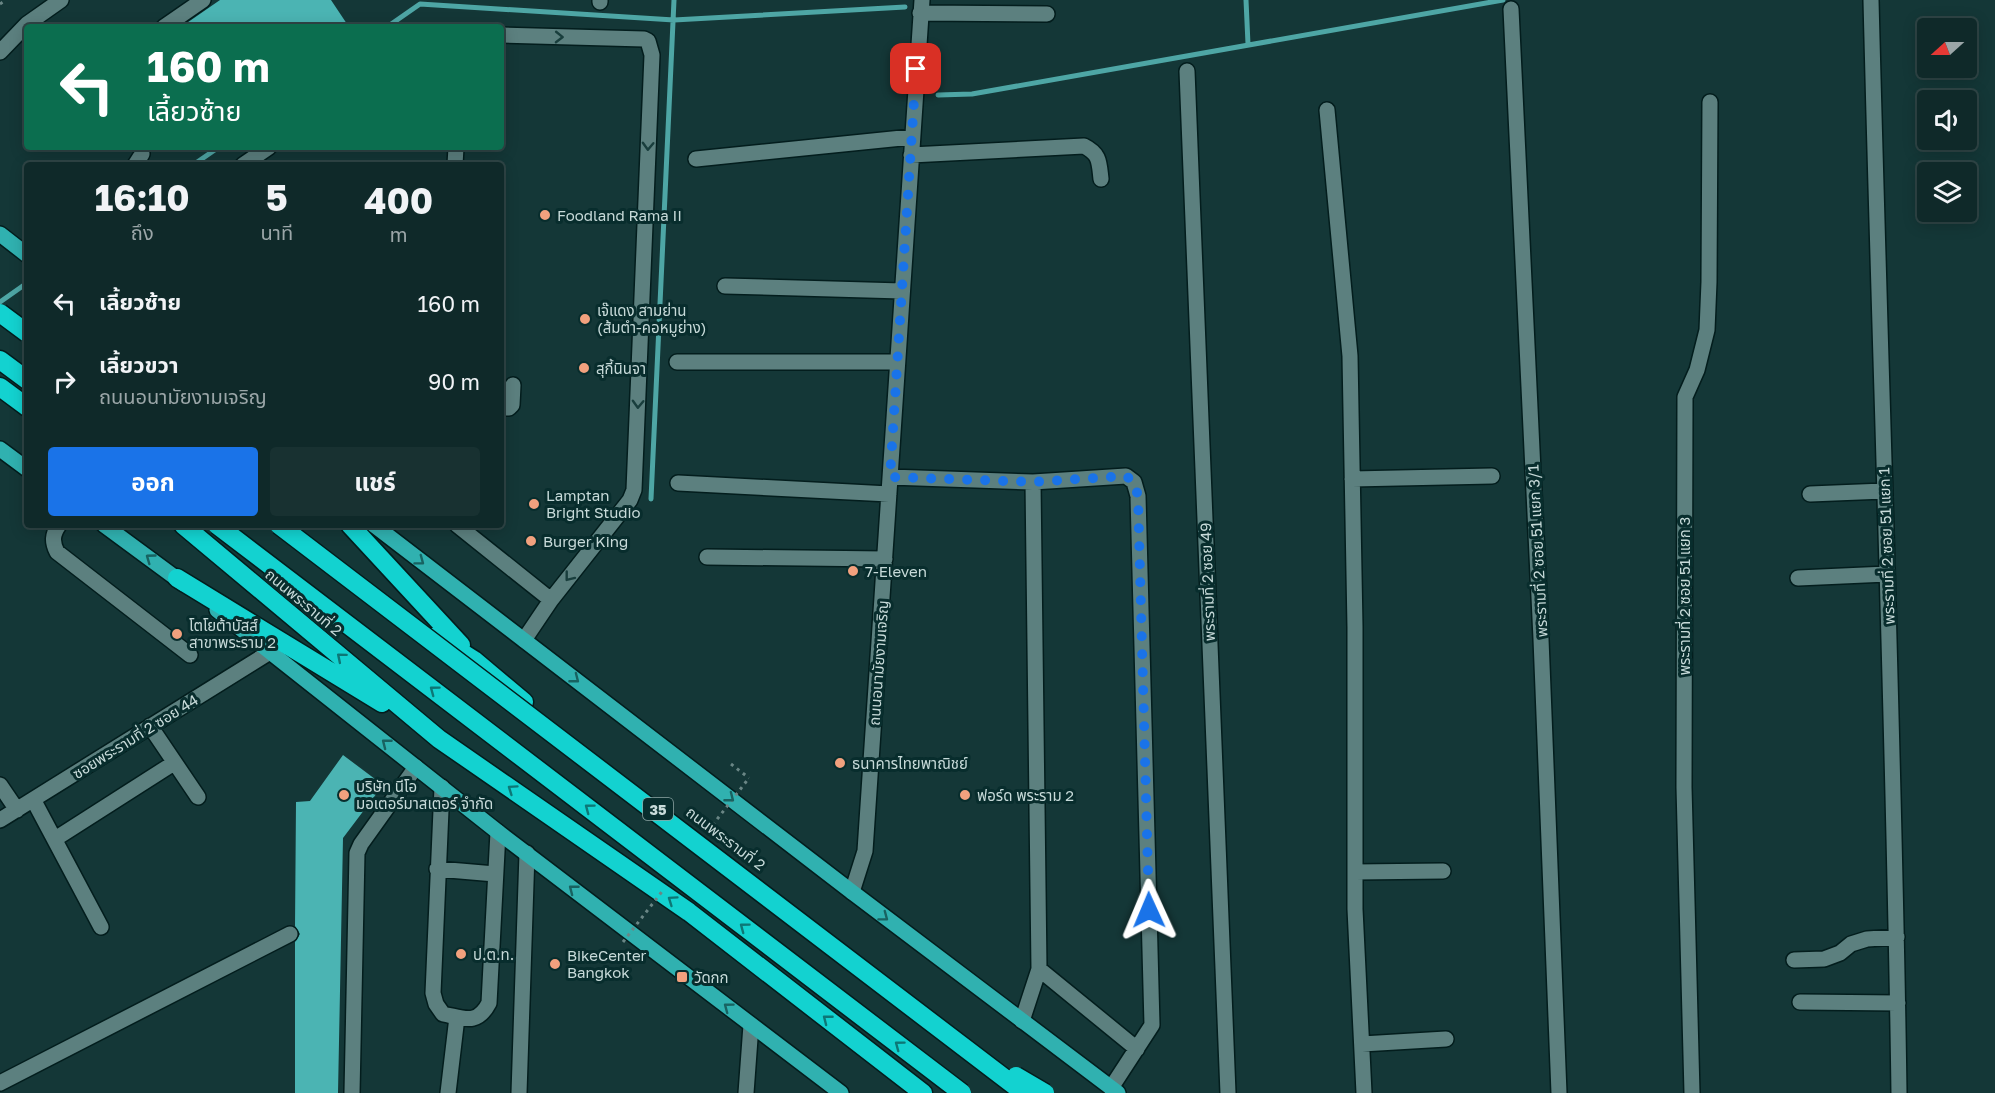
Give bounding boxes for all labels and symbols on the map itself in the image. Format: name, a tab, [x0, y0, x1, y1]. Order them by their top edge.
north arrow	[1917, 18, 1977, 78]
one-way arrow	[555, 30, 564, 43]
pin	[890, 43, 941, 94]
one-way arrow	[642, 142, 654, 151]
place label: Foodland Rama II	[557, 206, 682, 224]
marker: Foodland Rama II	[538, 208, 552, 222]
place label: เจ๊แดง สามย่าน (ส้มตำ-คอหมูย่าง)	[597, 301, 706, 337]
marker: เจ๊แดง สามย่าน (ส้มตำ-คอหมูย่าง)	[578, 312, 592, 326]
place label: สุกี้นินจา	[596, 358, 646, 378]
marker: สุกี้นินจา	[577, 361, 591, 375]
one-way arrow	[632, 399, 645, 408]
street label: พระรามที่ 2 ซอย 51 แยก 3/1	[1522, 464, 1551, 638]
street label: พระรามที่ 2 ซอย 51 แยก 1	[1873, 467, 1898, 625]
place label: Lamptan Bright Studio	[546, 486, 641, 521]
marker: Lamptan Bright Studio	[527, 497, 541, 511]
street label: พระรามที่ 2 ซอย 51 แยก 3	[1674, 517, 1693, 675]
street label: พระรามที่ 2 ซอย 49	[1195, 522, 1218, 642]
place label: Burger King	[543, 532, 628, 550]
marker: Burger King	[524, 534, 538, 548]
one-way arrow	[414, 553, 425, 564]
one-way arrow	[145, 554, 156, 565]
place label: 7-Eleven	[865, 562, 927, 580]
street label: ถนนพระรามที่ 2	[262, 564, 347, 639]
marker: 7-Eleven	[846, 564, 860, 578]
one-way arrow	[566, 570, 577, 581]
street label: ถนนอนามัยงามเจริญ	[865, 600, 891, 726]
place label: โตโยต้าบัสส์ สาขาพระราม 2	[189, 616, 276, 651]
marker: โตโยต้าบัสส์ สาขาพระราม 2	[170, 627, 184, 641]
one-way arrow	[337, 653, 348, 664]
one-way arrow	[569, 672, 580, 683]
one-way arrow	[429, 687, 440, 698]
street label: ซอยพระรามที่ 2 ซอย 44	[68, 689, 201, 782]
one-way arrow	[381, 739, 392, 750]
place label: ธนาคารไทยพาณิชย์	[852, 754, 968, 772]
marker: ธนาคารไทยพาณิชย์	[833, 756, 847, 770]
place label: บริษัท นีโอ มอเตอร์มาสเตอร์ จำกัด	[356, 777, 493, 812]
one-way arrow	[507, 785, 518, 796]
place label: ฟอร์ด พระราม 2	[977, 786, 1074, 804]
marker: บริษัท นีโอ มอเตอร์มาสเตอร์ จำกัด	[337, 788, 351, 802]
marker: ฟอร์ด พระราม 2	[958, 788, 972, 802]
one-way arrow	[723, 791, 734, 802]
road number: 35	[643, 798, 673, 820]
street label: ถนนพระรามที่ 2	[683, 802, 770, 874]
one-way arrow	[584, 805, 595, 816]
position arrow	[1117, 878, 1181, 942]
one-way arrow	[568, 885, 579, 896]
one-way arrow	[667, 896, 678, 907]
one-way arrow	[878, 910, 889, 921]
one-way arrow	[740, 923, 751, 934]
place label: ป.ต.ท.	[473, 945, 514, 963]
place label: BikeCenter Bangkok	[567, 946, 647, 981]
marker: ป.ต.ท.	[454, 947, 468, 961]
marker: BikeCenter Bangkok	[548, 957, 562, 971]
place label: วัดกก	[694, 968, 729, 986]
marker: วัดกก	[675, 970, 689, 984]
one-way arrow	[723, 1003, 734, 1014]
one-way arrow	[822, 1015, 833, 1026]
one-way arrow	[895, 1041, 906, 1052]

